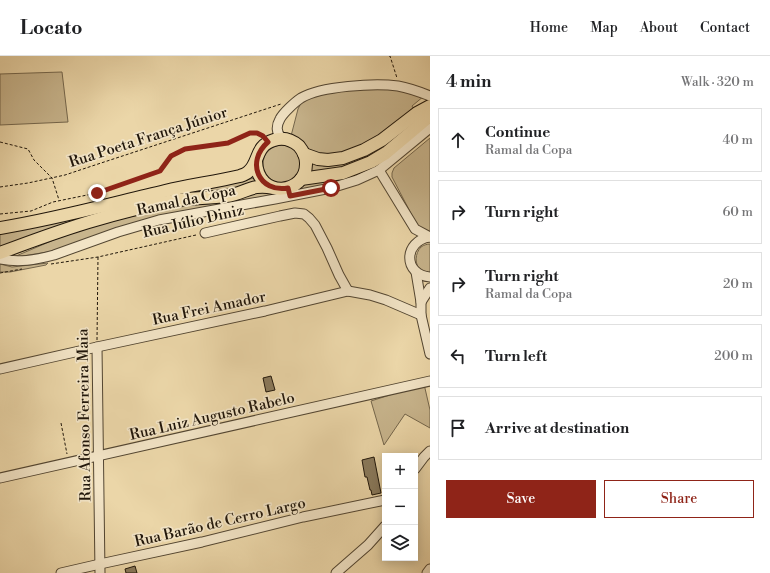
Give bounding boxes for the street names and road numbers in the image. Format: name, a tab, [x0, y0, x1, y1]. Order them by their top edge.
street label: Rua Poeta França Júnior	[66, 103, 230, 172]
street label: Ramal da Copa	[135, 181, 238, 220]
street label: Rua Júlio Diniz	[141, 201, 246, 242]
street label: Rua Frei Amador	[151, 287, 268, 330]
street label: Rua Afonso Ferreira Maia	[73, 328, 96, 502]
street label: Rua Luiz Augusto Rabelo	[128, 388, 297, 445]
street label: Rua Barão de Cerro Largo	[133, 494, 308, 551]

